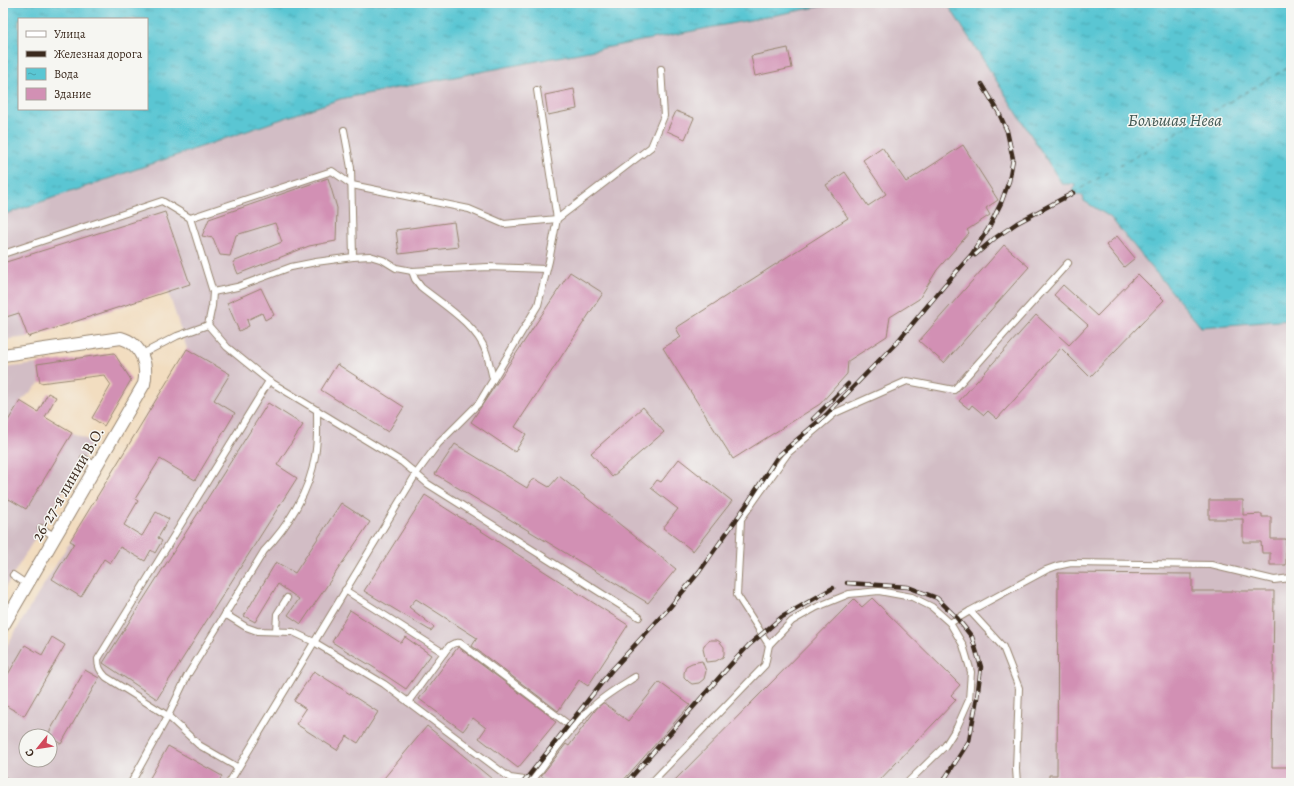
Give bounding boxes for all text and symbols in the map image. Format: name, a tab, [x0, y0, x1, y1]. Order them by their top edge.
legend	[18, 18, 148, 110]
text: Улица	[54, 26, 86, 42]
text: Железная дорога	[54, 46, 143, 62]
text: Вода	[54, 66, 79, 82]
text: Здание	[54, 86, 91, 102]
water label: Большая Нева	[1128, 109, 1222, 132]
street label: 26-27-я линии В.О.	[26, 423, 110, 545]
north arrow	[18, 728, 58, 768]
text: С	[21, 746, 38, 759]

